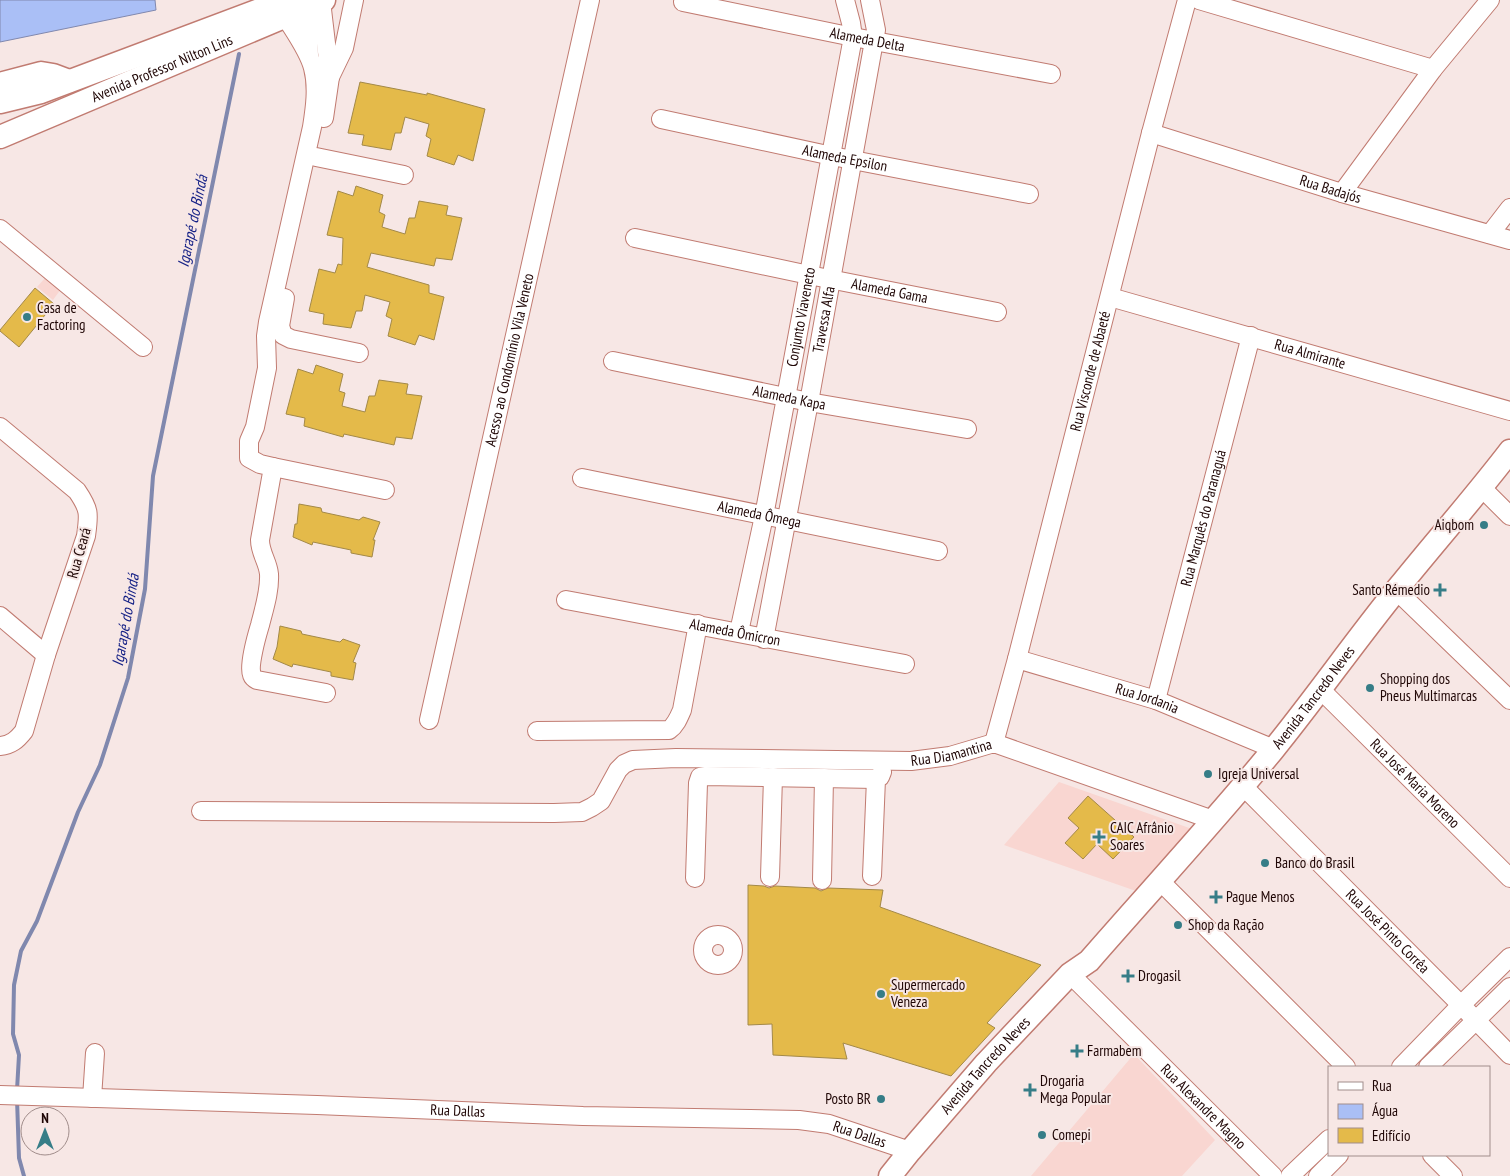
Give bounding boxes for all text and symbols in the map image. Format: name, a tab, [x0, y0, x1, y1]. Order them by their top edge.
street label: Alameda Delta	[828, 22, 906, 55]
street label: Avenida Professor Nilton Lins	[89, 30, 235, 106]
street label: Alameda Epsilon	[801, 140, 889, 175]
street label: Rua Badajós	[1297, 170, 1363, 207]
water label: Igarapé do Bindá	[173, 172, 212, 269]
street label: Conjunto Viaveneto	[782, 266, 819, 368]
street label: Acesso ao Condomínio Vila Veneto	[480, 271, 538, 448]
street label: Alameda Gama	[850, 274, 930, 307]
street label: Travessa Alfa	[808, 285, 839, 354]
place label: Casa de Factoring	[37, 298, 85, 334]
street label: Rua Visconde de Abaeté	[1065, 309, 1114, 433]
marker: Casa de Factoring	[21, 311, 33, 323]
street label: Rua Almirante	[1272, 334, 1348, 373]
street label: Alameda Kapa	[751, 380, 827, 414]
street label: Rua Marquês do Paranaguá	[1176, 448, 1230, 588]
street label: Alameda Ômega	[716, 496, 803, 532]
place label: Aiqbom	[1434, 515, 1474, 534]
marker: Aiqbom	[1478, 519, 1490, 531]
street label: Rua Ceará	[62, 525, 95, 580]
water label: Igarapé do Bindá	[107, 571, 143, 668]
place label: Santo Rémedio	[1352, 580, 1430, 599]
marker: Santo Rémedio	[1434, 584, 1446, 596]
street label: Alameda Ômicron	[688, 614, 782, 650]
street label: Avenida Tancredo Neves	[1268, 642, 1359, 753]
place label: Shopping dos Pneus Multimarcas	[1380, 669, 1477, 705]
street label: Rua Jordania	[1113, 679, 1182, 717]
marker: Shopping dos Pneus Multimarcas	[1364, 682, 1376, 694]
street label: Rua Diamantina	[910, 734, 994, 770]
street label: Rua José Maria Moreno	[1366, 734, 1464, 832]
place label: Igreja Universal	[1218, 764, 1300, 783]
marker: Igreja Universal	[1202, 768, 1214, 780]
place label: CAIC Afrânio Soares	[1110, 818, 1174, 854]
marker: CAIC Afrânio Soares	[1092, 830, 1106, 844]
place label: Banco do Brasil	[1275, 853, 1355, 872]
marker: Banco do Brasil	[1259, 857, 1271, 869]
street label: Rua José Pinto Corrêa	[1342, 885, 1434, 977]
place label: Pague Menos	[1226, 887, 1295, 906]
marker: Pague Menos	[1210, 891, 1222, 903]
place label: Shop da Ração	[1188, 915, 1264, 934]
marker: Shop da Ração	[1172, 919, 1184, 931]
place label: Drogasil	[1138, 966, 1181, 985]
marker: Drogasil	[1122, 970, 1134, 982]
place label: Supermercado Veneza	[890, 975, 965, 1011]
marker: Supermercado Veneza	[875, 988, 887, 1000]
street label: Avenida Tancredo Neves	[936, 1012, 1034, 1118]
place label: Farmabem	[1087, 1041, 1142, 1060]
marker: Farmabem	[1071, 1045, 1083, 1057]
street label: Rua Alexandre Magno	[1157, 1060, 1250, 1153]
legend	[1328, 1066, 1490, 1156]
place label: Drogaria Mega Popular	[1040, 1071, 1112, 1107]
text: Rua	[1372, 1076, 1392, 1095]
marker: Drogaria Mega Popular	[1024, 1084, 1036, 1096]
place label: Posto BR	[825, 1089, 871, 1108]
marker: Posto BR	[875, 1093, 887, 1105]
street label: Rua Dallas	[430, 1100, 486, 1121]
text: Água	[1372, 1101, 1398, 1120]
north arrow	[20, 1106, 70, 1156]
text: N	[41, 1109, 49, 1127]
street label: Rua Dallas	[831, 1116, 889, 1151]
place label: Comepi	[1052, 1125, 1091, 1144]
text: Edifício	[1372, 1126, 1410, 1145]
marker: Comepi	[1036, 1129, 1048, 1141]

